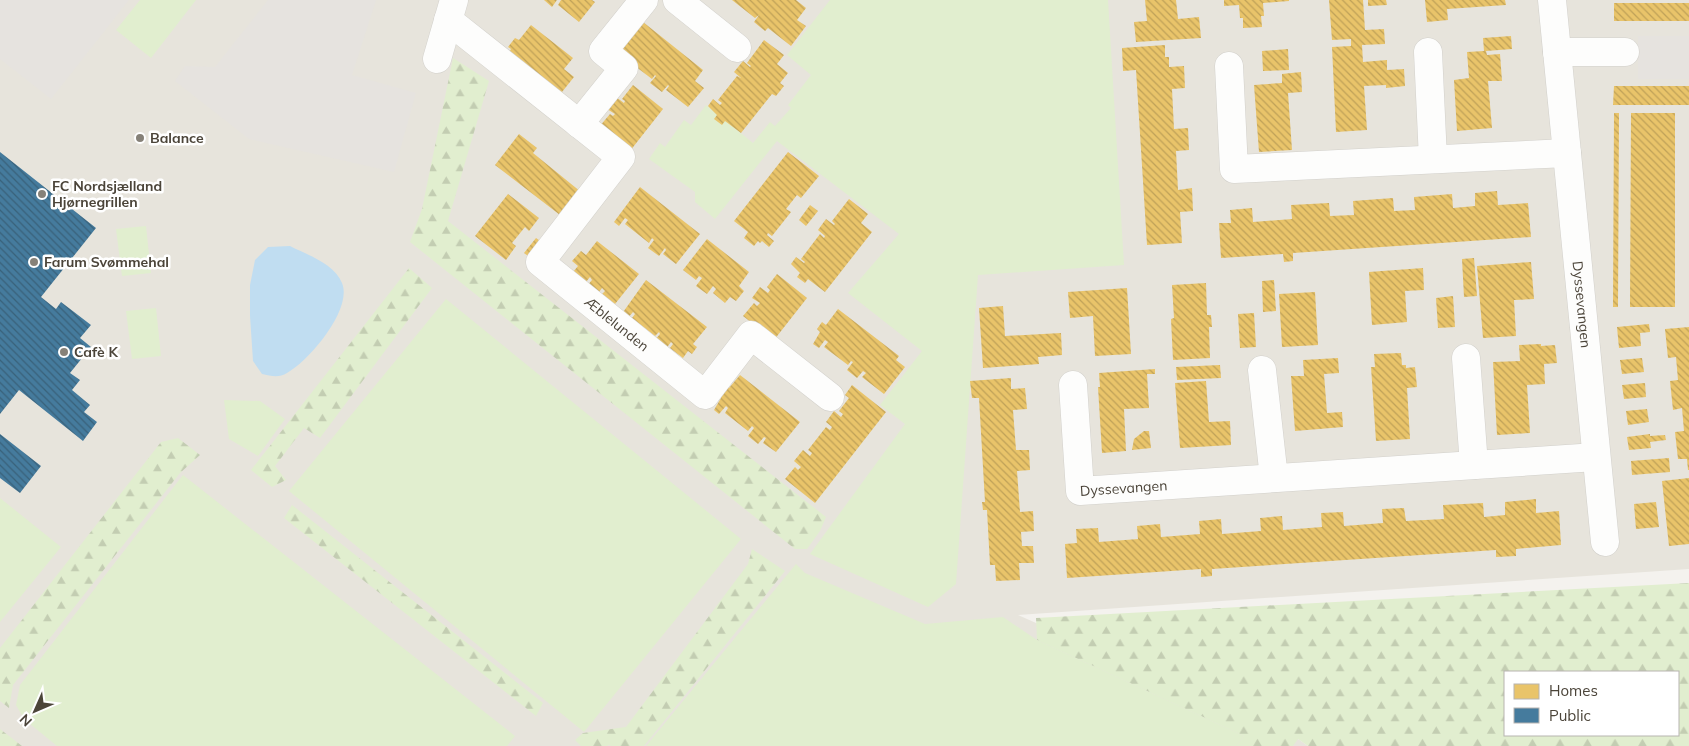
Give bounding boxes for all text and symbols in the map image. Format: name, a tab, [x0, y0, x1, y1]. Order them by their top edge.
place label: Balance	[150, 129, 204, 147]
marker: Balance	[134, 132, 146, 144]
place label: FC Nordsjælland Hjørnegrillen	[52, 177, 162, 211]
marker: FC Nordsjælland Hjørnegrillen	[36, 188, 48, 200]
place label: Farum Svømmehal	[44, 253, 169, 271]
marker: Farum Svømmehal	[28, 256, 40, 268]
street label: Dyssevangen	[1569, 260, 1595, 349]
street label: Æblelunden	[580, 292, 653, 355]
place label: Cafè K	[74, 343, 118, 361]
marker: Cafè K	[58, 346, 70, 358]
street label: Dyssevangen	[1079, 476, 1168, 500]
legend	[1504, 671, 1679, 736]
text: Homes	[1549, 681, 1598, 700]
north arrow	[10, 686, 60, 736]
text: Public	[1549, 706, 1591, 725]
text: N	[16, 710, 36, 730]

